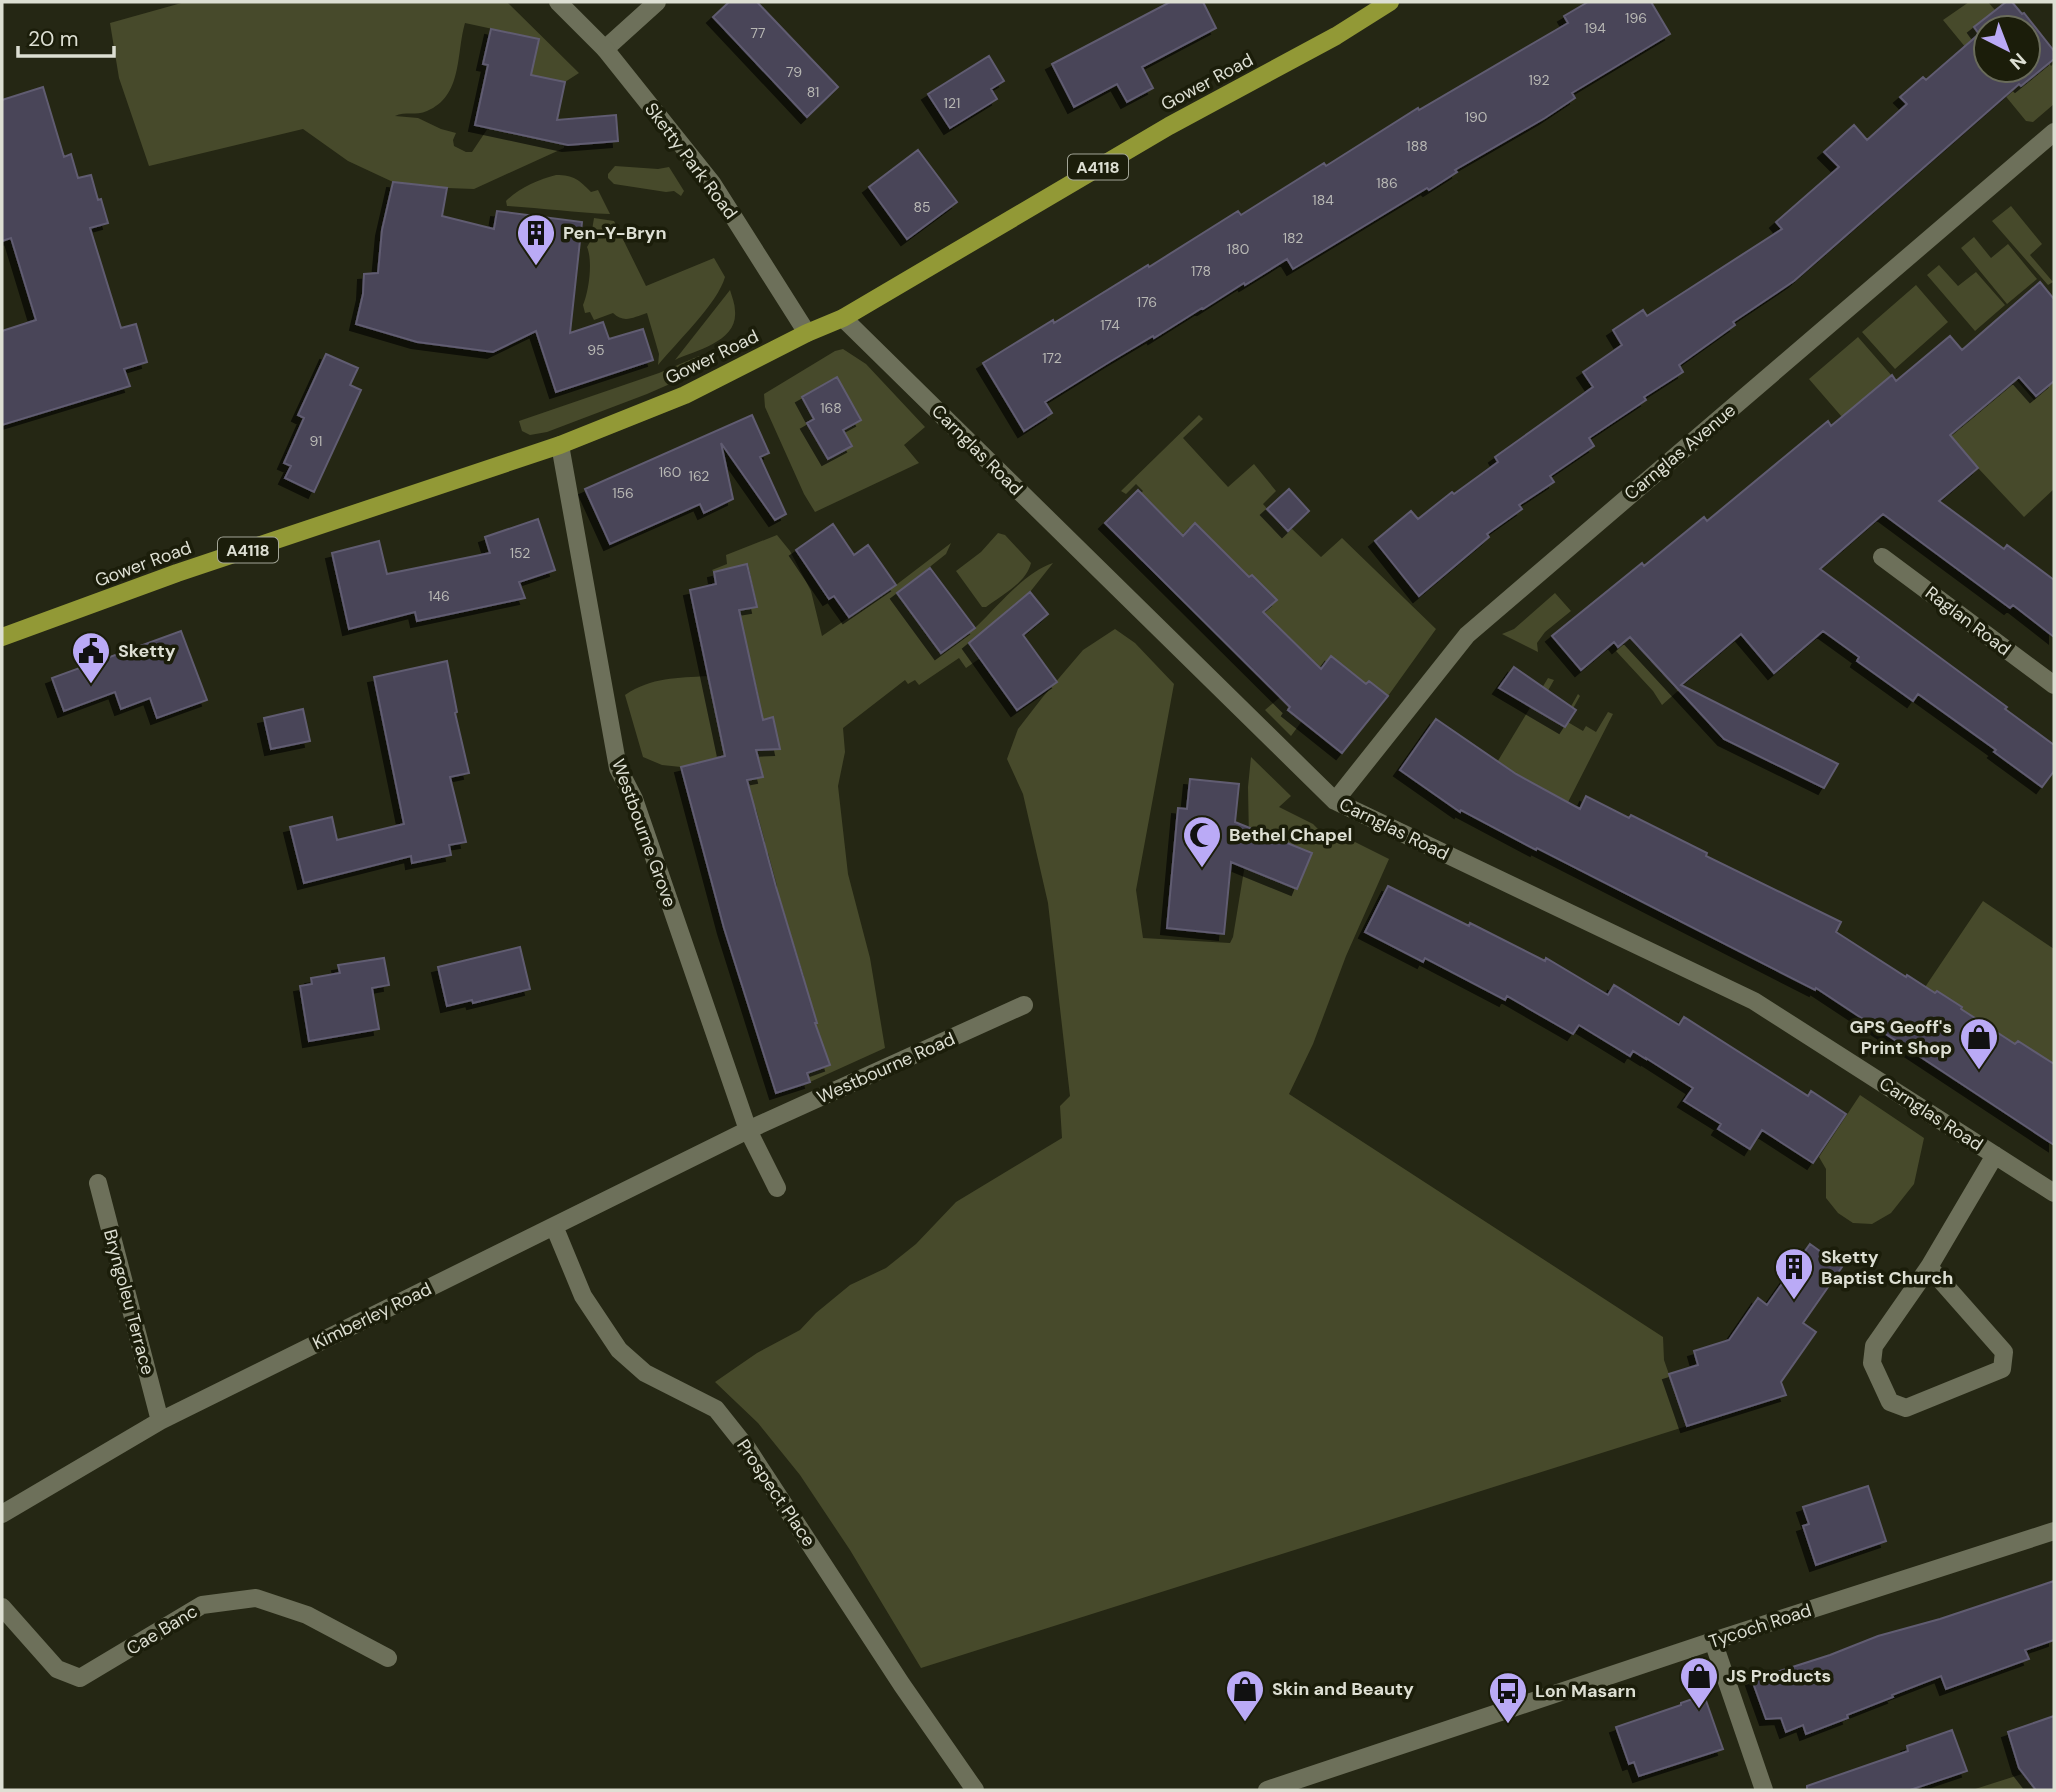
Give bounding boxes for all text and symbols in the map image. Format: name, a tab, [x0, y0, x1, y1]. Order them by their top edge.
house number: 196	[1625, 9, 1647, 27]
scale bar	[18, 14, 114, 58]
north arrow	[1972, 14, 2042, 84]
house number: 194	[1584, 19, 1606, 37]
house number: 77	[751, 24, 765, 42]
text: 20 m	[28, 25, 79, 53]
text: N	[2005, 47, 2032, 75]
street label: Gower Road	[1157, 48, 1257, 116]
house number: 79	[786, 63, 802, 81]
house number: 192	[1529, 71, 1550, 89]
house number: 81	[807, 83, 819, 101]
house number: 121	[944, 94, 960, 112]
street label: Sketty Park Road	[639, 98, 743, 224]
house number: 190	[1465, 108, 1487, 126]
house number: 188	[1406, 137, 1428, 155]
road number: A4118	[1068, 154, 1128, 180]
house number: 186	[1376, 174, 1398, 192]
house number: 184	[1312, 191, 1334, 209]
house number: 85	[913, 198, 931, 216]
building icon: Pen-Y-Bryn	[515, 212, 557, 267]
place label: Pen-Y-Bryn	[563, 221, 667, 245]
house number: 182	[1283, 229, 1303, 247]
house number: 180	[1227, 240, 1249, 258]
house number: 178	[1191, 262, 1211, 280]
house number: 176	[1137, 293, 1157, 311]
house number: 174	[1100, 316, 1120, 334]
street label: Gower Road	[661, 324, 763, 390]
house number: 95	[587, 341, 605, 359]
house number: 172	[1042, 349, 1062, 367]
street label: Carnglas Avenue	[1619, 398, 1741, 506]
house number: 168	[820, 399, 842, 417]
street label: Carnglas Road	[926, 399, 1028, 501]
house number: 91	[310, 432, 322, 450]
house number: 160	[659, 463, 681, 481]
house number: 162	[689, 467, 709, 485]
house number: 156	[612, 484, 634, 502]
street label: Gower Road	[91, 535, 195, 593]
road number: A4118	[218, 538, 278, 562]
house number: 152	[510, 544, 530, 562]
street label: Raglan Road	[1920, 581, 2016, 661]
house number: 146	[428, 587, 450, 605]
public building icon: Sketty	[70, 630, 112, 685]
place label: Sketty	[118, 639, 176, 663]
street label: Westbourne Grove	[606, 756, 682, 910]
street label: Carnglas Road	[1335, 792, 1453, 866]
mosque icon: Bethel Chapel	[1181, 814, 1223, 869]
place label: Bethel Chapel	[1229, 823, 1352, 847]
place label: GPS Geoff's Print Shop	[1850, 1015, 1952, 1060]
shop icon: GPS Geoff's Print Shop	[1958, 1016, 2000, 1071]
street label: Westbourne Road	[813, 1027, 959, 1109]
street label: Carnglas Road	[1874, 1071, 1988, 1157]
street label: Bryngoleu Terrace	[98, 1227, 160, 1377]
place label: Sketty Baptist Church	[1821, 1245, 1953, 1290]
building icon: Sketty Baptist Church	[1773, 1246, 1815, 1301]
street label: Kimberley Road	[308, 1277, 436, 1355]
street label: Prospect Place	[731, 1435, 821, 1551]
street label: Tycoch Road	[1706, 1598, 1814, 1654]
street label: Cae Banc	[122, 1599, 202, 1661]
shop icon: JS Products	[1678, 1655, 1720, 1710]
place label: JS Products	[1726, 1664, 1831, 1688]
shop icon: Skin and Beauty	[1224, 1668, 1266, 1723]
bus stop icon: Lon Masarn	[1487, 1670, 1529, 1725]
place label: Skin and Beauty	[1272, 1677, 1414, 1701]
place label: Lon Masarn	[1535, 1679, 1636, 1703]

